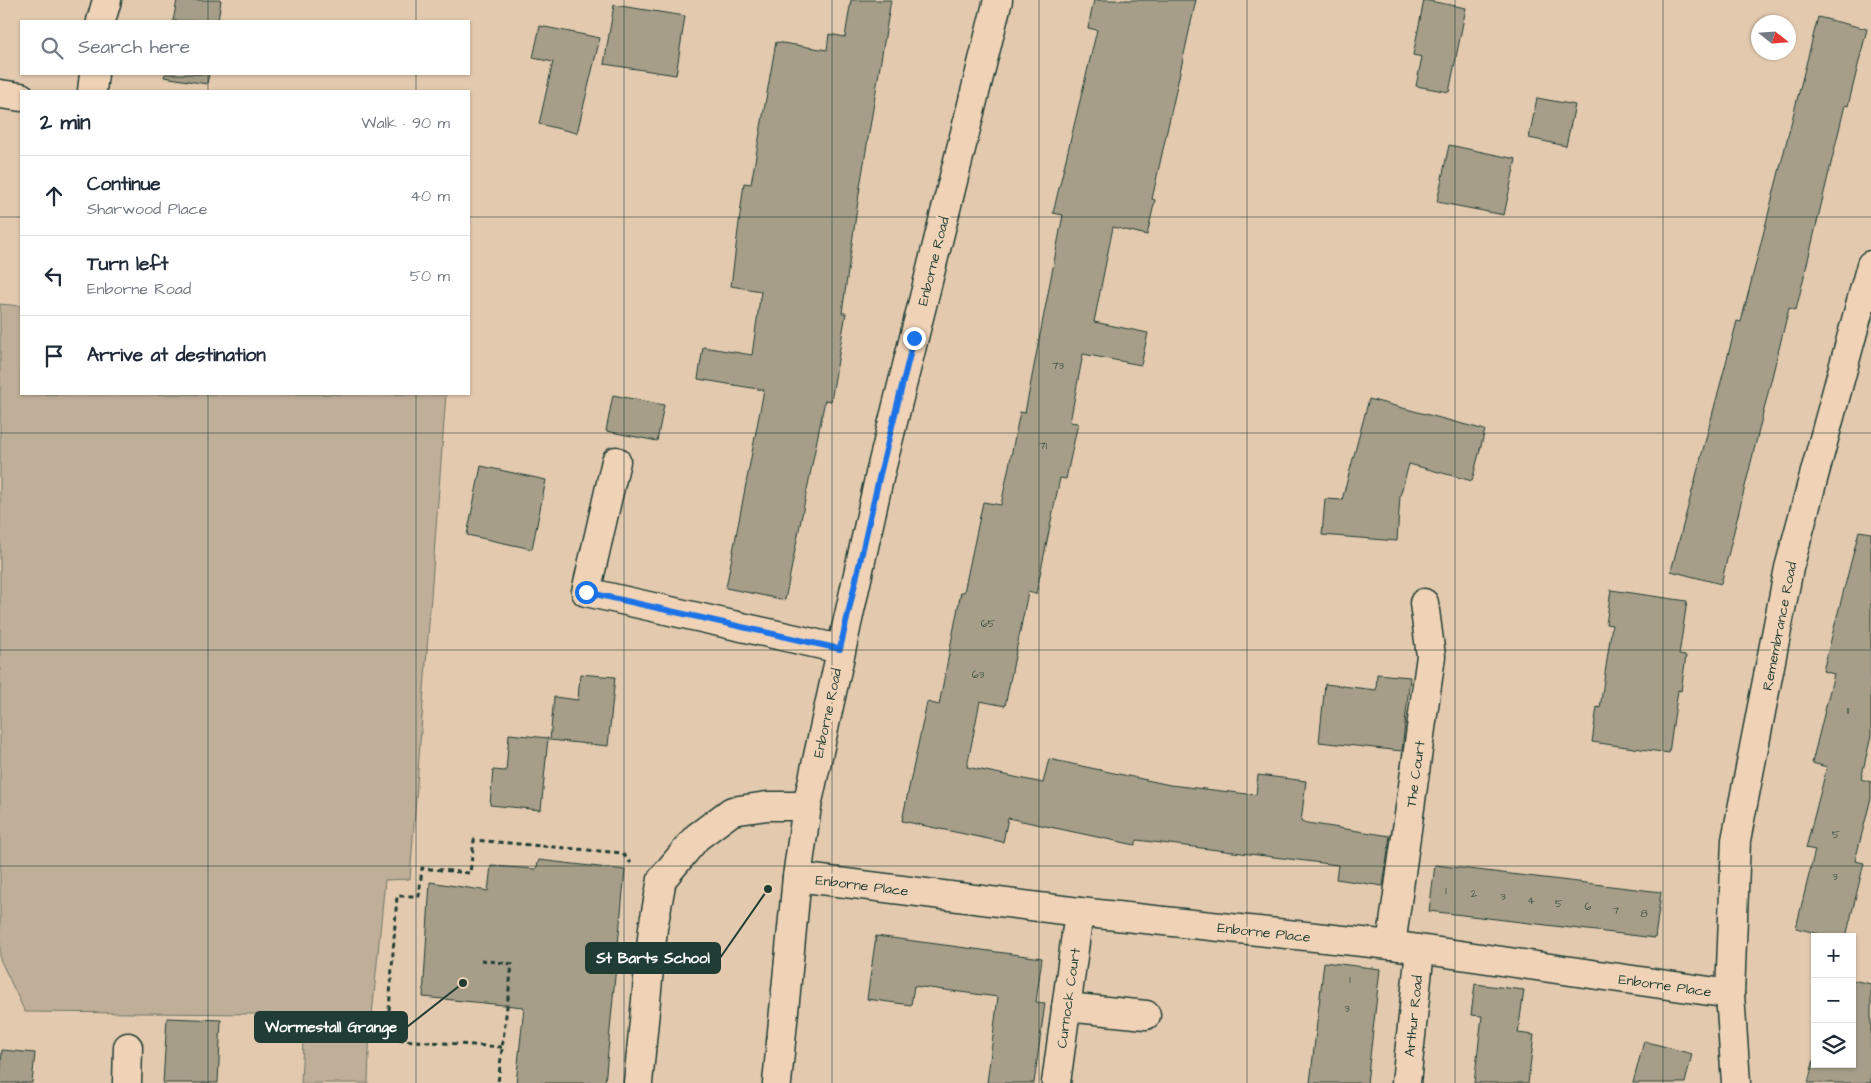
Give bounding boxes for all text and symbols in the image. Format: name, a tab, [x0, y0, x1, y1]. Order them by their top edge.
north arrow	[1751, 15, 1796, 60]
search box	[20, 20, 470, 75]
icon: search	[38, 34, 66, 62]
text: Search here	[78, 34, 190, 61]
text: 2 min	[40, 108, 90, 137]
text: Walk · 90 m	[361, 112, 450, 134]
text: Continue	[87, 171, 161, 198]
icon: ahead	[40, 182, 68, 210]
text: 40 m	[410, 185, 450, 207]
text: Sharwood Place	[87, 198, 207, 220]
street label: Enborne Road	[913, 215, 955, 308]
text: Turn left	[87, 251, 168, 278]
icon: left	[40, 262, 68, 290]
text: 50 m	[410, 265, 450, 287]
text: Enborne Road	[87, 278, 191, 300]
route end	[903, 327, 926, 350]
icon: arrive	[40, 342, 68, 370]
text: Arrive at destination	[87, 342, 266, 369]
house number: 73	[1052, 358, 1065, 373]
house number: 71	[1039, 438, 1048, 453]
street label: Remembrance Road	[1758, 560, 1802, 692]
route start	[575, 581, 598, 604]
house number: 65	[981, 616, 996, 631]
street label: Enborne Road	[809, 667, 847, 760]
house number: 63	[972, 667, 985, 682]
house number: 11	[1847, 703, 1850, 718]
street label: The Court	[1401, 739, 1431, 809]
house number: 5	[1832, 827, 1840, 842]
house number: 3	[1832, 869, 1838, 884]
street label: Enborne Place	[814, 870, 910, 902]
house number: 1	[1445, 883, 1447, 898]
house number: 2	[1471, 886, 1478, 901]
house number: 3	[1500, 889, 1506, 904]
house number: 4	[1527, 893, 1535, 908]
house number: 5	[1555, 896, 1563, 911]
house number: 6	[1585, 899, 1592, 914]
house number: 7	[1613, 903, 1620, 918]
house number: 8	[1640, 906, 1648, 921]
street label: Enborne Place	[1216, 918, 1312, 948]
map controls	[1811, 933, 1856, 1068]
button: +	[1811, 933, 1856, 978]
callout: St Barts School	[586, 943, 720, 973]
street label: Curnock Court	[1052, 946, 1086, 1050]
text: St Barts School	[595, 948, 710, 969]
street label: Enborne Place	[1617, 970, 1713, 1002]
house number: 1	[1349, 972, 1351, 987]
street label: Arthur Road	[1400, 974, 1428, 1058]
button: −	[1811, 978, 1856, 1023]
house number: 3	[1344, 1001, 1350, 1016]
callout: Wormestall Grange	[255, 1012, 407, 1042]
text: Wormestall Grange	[264, 1017, 397, 1040]
button: layers	[1811, 1023, 1856, 1068]

